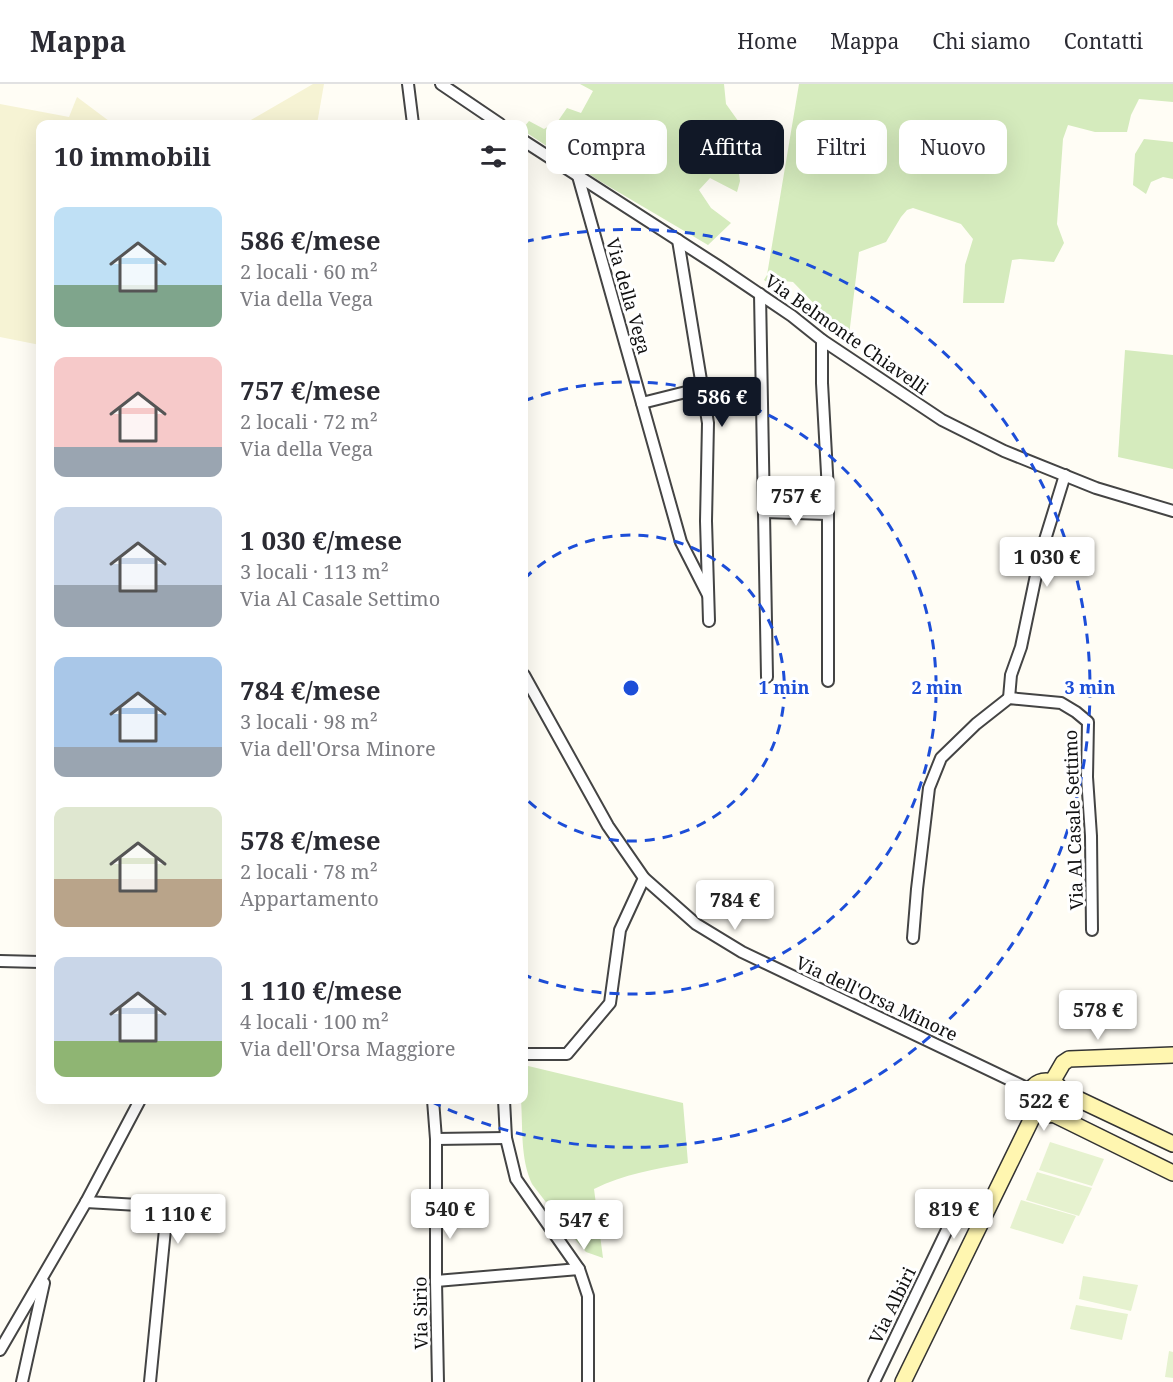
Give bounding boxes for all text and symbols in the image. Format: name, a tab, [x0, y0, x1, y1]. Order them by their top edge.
text: Mappa	[30, 22, 126, 60]
text: Home	[737, 27, 797, 55]
text: Mappa	[830, 27, 899, 55]
text: Chi siamo	[932, 27, 1031, 55]
text: Contatti	[1064, 27, 1143, 55]
chip: Compra	[546, 120, 667, 174]
chip: Affitta	[679, 120, 784, 174]
chip: Filtri	[796, 120, 887, 174]
chip: Nuovo	[899, 120, 1007, 174]
text: 10 immobili	[54, 138, 211, 174]
icon: filters	[477, 140, 510, 173]
text: 586 €/mese	[240, 222, 381, 258]
icon: home	[102, 231, 174, 303]
street label: Via della Vega	[601, 235, 657, 357]
text: 2 locali · 60 m²	[240, 258, 378, 285]
street label: Via Belmonte Chiavelli	[760, 268, 934, 400]
text: Via della Vega	[240, 285, 373, 312]
text: 757 €/mese	[240, 372, 381, 408]
pin: 586 €	[680, 377, 764, 428]
icon: home	[102, 381, 174, 453]
text: 586 €	[697, 383, 747, 410]
text: 2 locali · 72 m²	[240, 408, 378, 435]
text: Via della Vega	[240, 435, 373, 462]
pin: 757 €	[754, 476, 838, 527]
text: 757 €	[771, 482, 821, 509]
text: 1 030 €/mese	[240, 522, 402, 558]
icon: home	[102, 531, 174, 603]
pin: 1 030 €	[992, 537, 1102, 588]
text: 1 030 €	[1014, 543, 1080, 570]
text: 3 locali · 113 m²	[240, 558, 389, 585]
text: Via Al Casale Settimo	[240, 585, 440, 612]
text: 784 €/mese	[240, 672, 381, 708]
text: 1 min	[759, 675, 809, 699]
text: 2 min	[912, 675, 962, 699]
text: 3 min	[1065, 675, 1115, 699]
centre of rings	[621, 678, 641, 698]
icon: home	[102, 681, 174, 753]
text: 3 locali · 98 m²	[240, 708, 378, 735]
street label: Via Al Casale Settimo	[1058, 730, 1088, 910]
text: Via dell'Orsa Minore	[240, 735, 436, 762]
text: 578 €/mese	[240, 822, 381, 858]
icon: home	[102, 831, 174, 903]
text: 2 locali · 78 m²	[240, 858, 378, 885]
pin: 784 €	[693, 880, 777, 931]
text: Appartamento	[240, 885, 379, 912]
text: 784 €	[710, 886, 760, 913]
street label: Via dell'Orsa Minore	[792, 950, 962, 1046]
text: 1 110 €/mese	[240, 972, 402, 1008]
icon: home	[102, 981, 174, 1053]
pin: 578 €	[1056, 990, 1140, 1041]
text: 578 €	[1073, 996, 1123, 1023]
text: 4 locali · 100 m²	[240, 1008, 389, 1035]
text: Via dell'Orsa Maggiore	[240, 1035, 455, 1062]
pin: 522 €	[1002, 1081, 1086, 1132]
text: 522 €	[1019, 1087, 1069, 1114]
pin: 540 €	[408, 1189, 492, 1240]
pin: 819 €	[912, 1189, 996, 1240]
pin: 1 110 €	[123, 1194, 233, 1245]
text: 540 €	[425, 1195, 475, 1222]
text: 819 €	[929, 1195, 979, 1222]
text: 1 110 €	[145, 1200, 211, 1227]
pin: 547 €	[542, 1200, 626, 1251]
text: 547 €	[559, 1206, 609, 1233]
street label: Via Albiri	[863, 1263, 921, 1347]
street label: Via Sirio	[407, 1276, 433, 1350]

